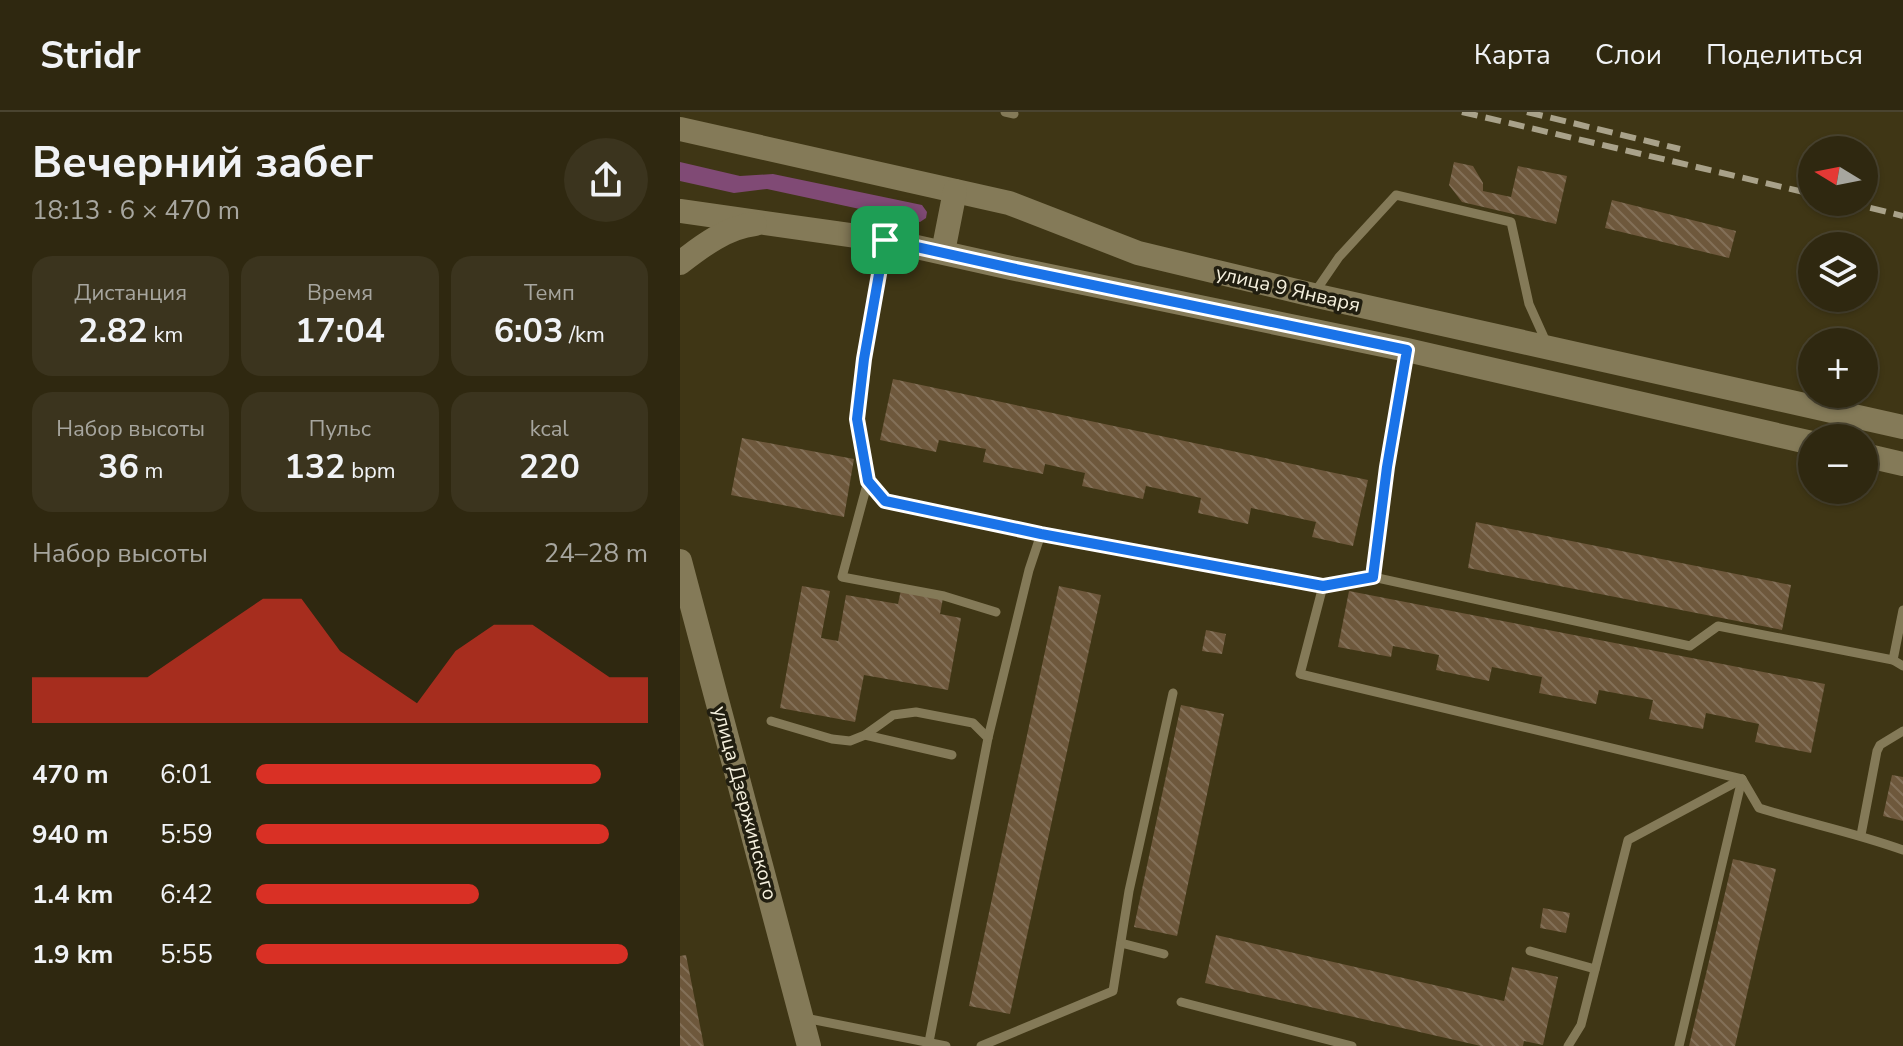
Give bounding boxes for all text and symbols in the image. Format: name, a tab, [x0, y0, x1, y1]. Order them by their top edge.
text: Stridr	[40, 30, 141, 81]
text: Карта	[1474, 36, 1551, 74]
text: Слои	[1595, 36, 1662, 74]
text: Поделиться	[1706, 36, 1863, 74]
text: Вечерний забег	[32, 133, 373, 193]
north arrow	[1798, 136, 1878, 216]
map controls	[1798, 136, 1878, 504]
button: share	[564, 138, 648, 222]
text: 18:13 · 6 × 470 m	[32, 193, 240, 228]
pin	[851, 206, 919, 274]
icon: arrive	[863, 218, 907, 262]
button: layers	[1798, 232, 1878, 312]
street label: улица 9 Января	[1213, 259, 1363, 319]
text: Дистанция	[74, 278, 187, 308]
text: Время	[307, 278, 373, 308]
text: Темп	[524, 278, 575, 308]
text: 2.82	[78, 308, 148, 354]
text: 17:04	[295, 308, 385, 354]
text: 6:03	[494, 308, 563, 354]
text: km	[148, 320, 183, 350]
text: /km	[563, 320, 605, 350]
button: +	[1798, 328, 1878, 408]
text: Набор высоты	[56, 414, 205, 444]
text: Пульс	[309, 414, 371, 444]
text: kcal	[530, 414, 569, 444]
button: −	[1798, 424, 1878, 504]
text: 36	[98, 444, 139, 490]
text: 132	[284, 444, 346, 490]
text: 220	[519, 444, 580, 490]
text: m	[139, 456, 163, 486]
text: bpm	[346, 456, 396, 486]
text: Набор высоты	[32, 536, 208, 571]
text: 24–28 m	[544, 536, 648, 571]
street label: улица Дзержинского	[706, 703, 784, 903]
text: 470 m	[32, 757, 109, 792]
text: 6:01	[160, 757, 213, 792]
text: 940 m	[32, 817, 109, 852]
text: 5:59	[160, 817, 213, 852]
text: 1.4 km	[32, 877, 113, 912]
text: 6:42	[160, 877, 213, 912]
text: 1.9 km	[32, 937, 113, 972]
text: 5:55	[160, 937, 213, 972]

